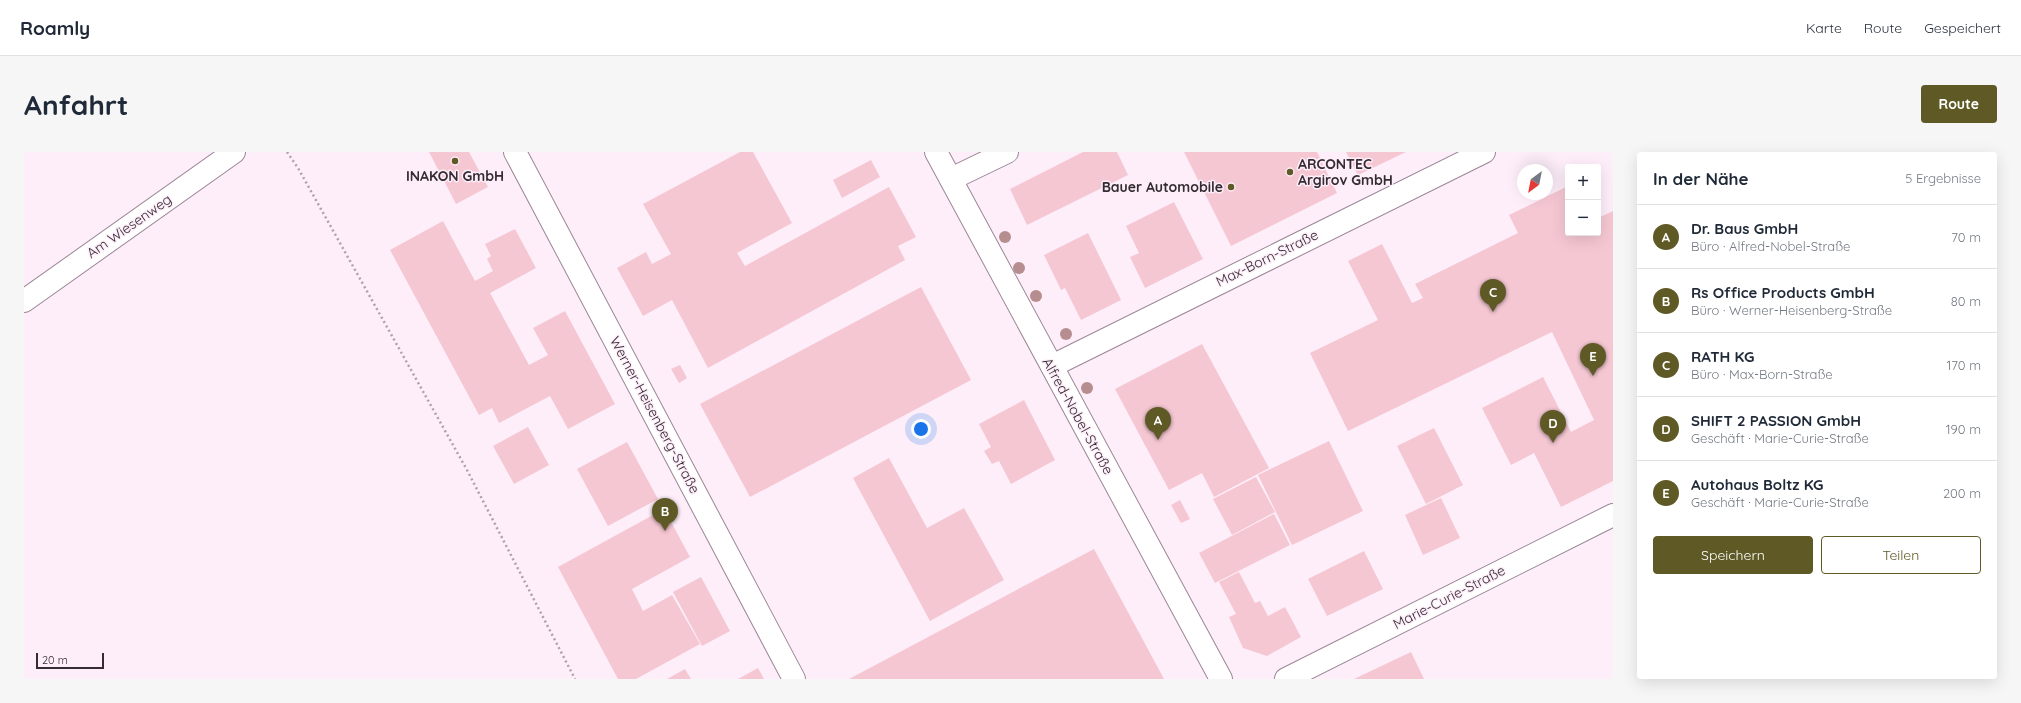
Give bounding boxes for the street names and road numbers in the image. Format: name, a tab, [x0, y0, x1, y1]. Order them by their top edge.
street label: Am Wiesenweg	[83, 190, 175, 262]
street label: Max-Born-Straße	[1213, 225, 1321, 291]
street label: Werner-Heisenberg-Straße	[606, 333, 704, 497]
street label: Alfred-Nobel-Straße	[1038, 354, 1118, 478]
street label: Marie-Curie-Straße	[1390, 561, 1508, 633]

